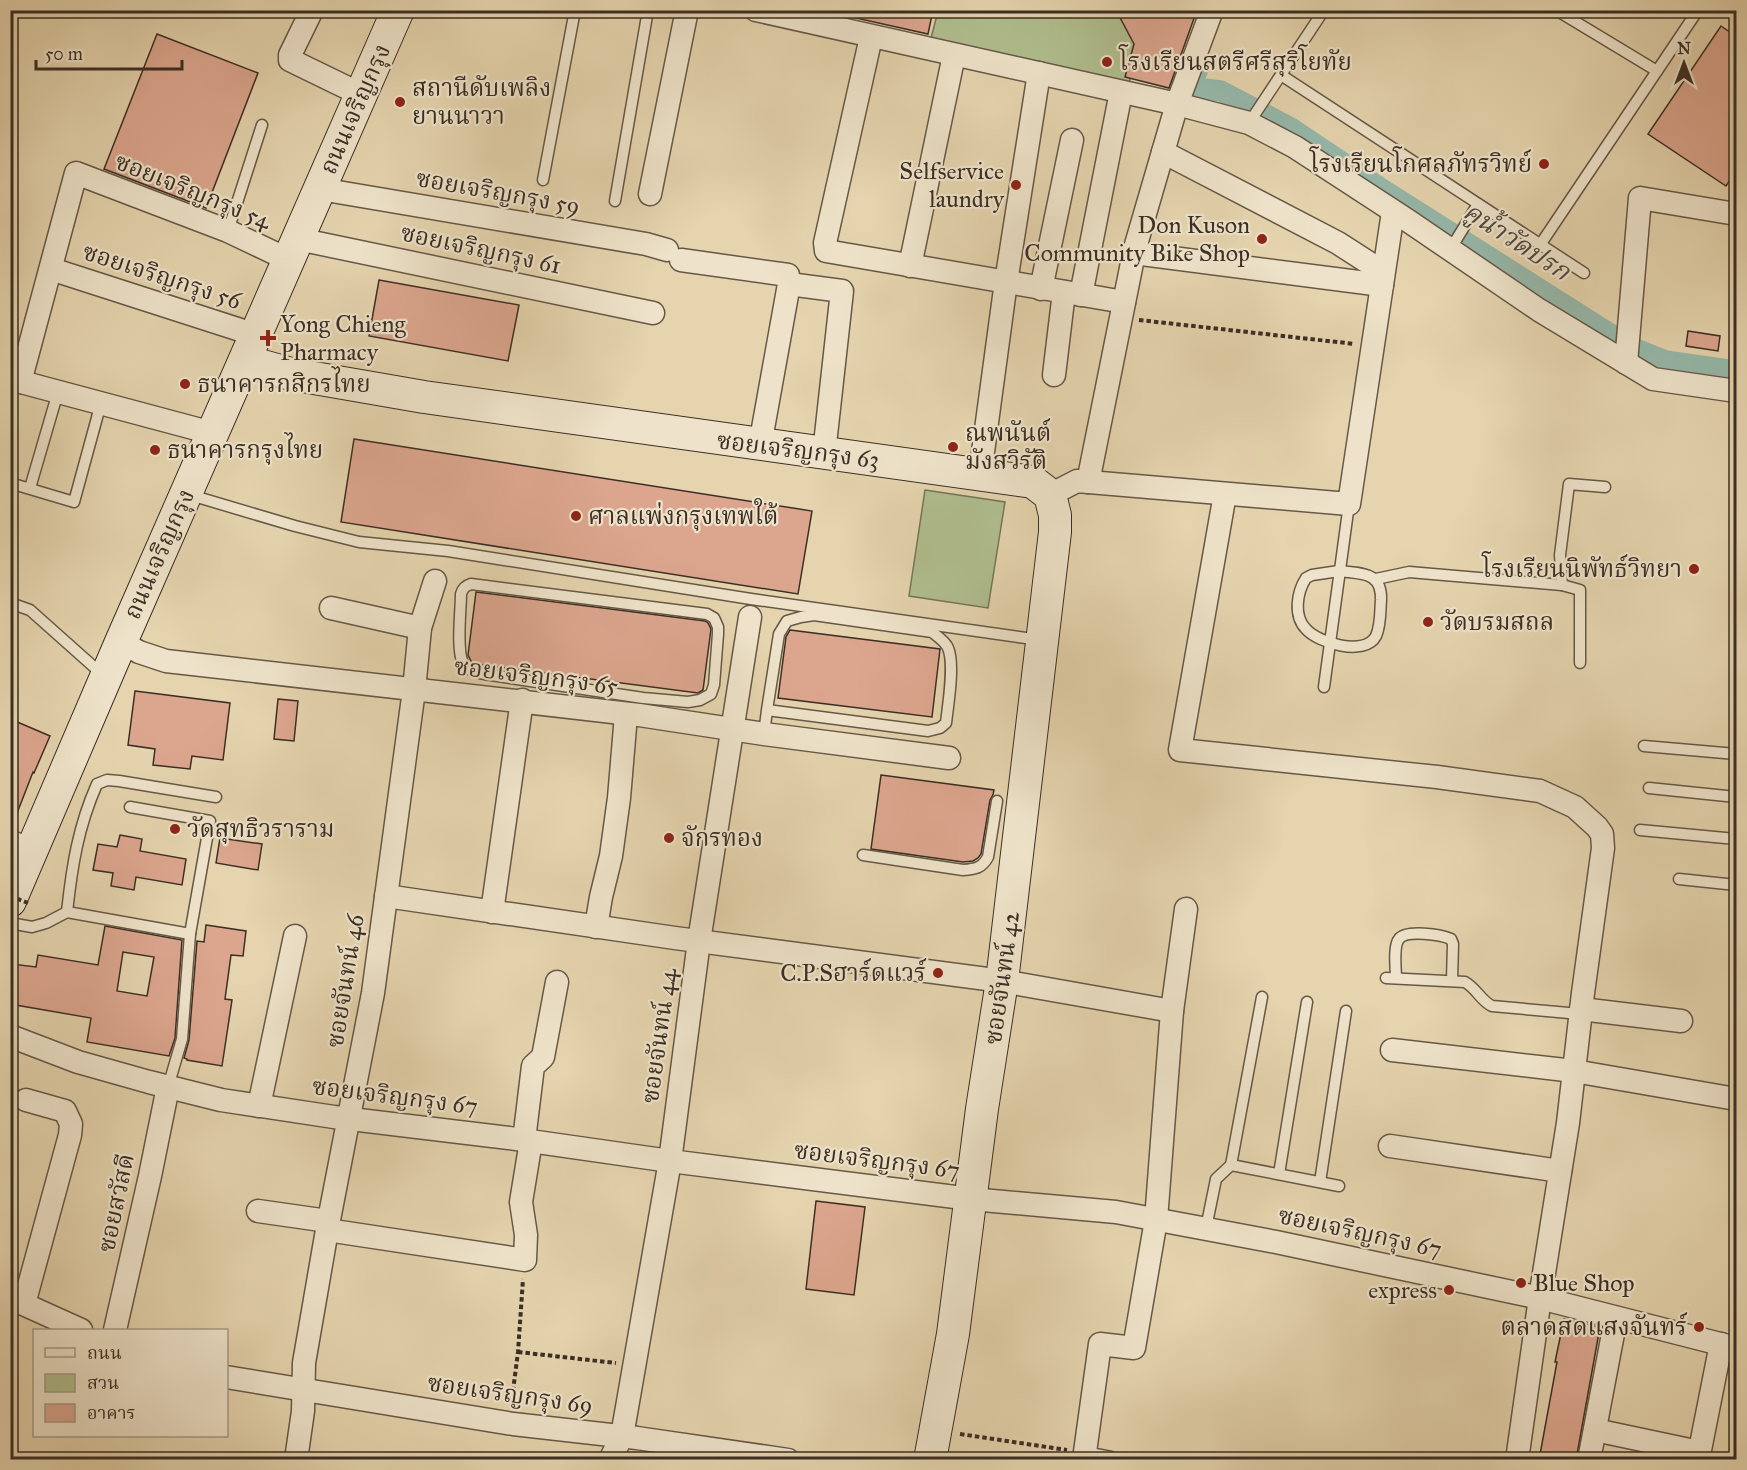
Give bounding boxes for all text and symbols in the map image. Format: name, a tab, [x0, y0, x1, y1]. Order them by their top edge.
scale bar	[36, 33, 182, 71]
north arrow	[1654, 33, 1714, 93]
street label: ถนนเจริญกรุง	[313, 39, 397, 179]
text: N	[1677, 39, 1691, 58]
text: 50 m	[45, 43, 83, 65]
place label: โรงเรียนสตรีศรีสุริโยทัย	[1118, 44, 1352, 77]
marker: โรงเรียนสตรีศรีสุริโยทัย	[1100, 55, 1114, 69]
place label: สถานีดับเพลิง ยานนาวา	[412, 73, 551, 131]
marker: สถานีดับเพลิง ยานนาวา	[393, 95, 407, 109]
street label: ซอยเจริญกรุง 54	[111, 146, 276, 236]
place label: โรงเรียนโกศลภัทรวิทย์	[1309, 146, 1532, 179]
place label: Selfservice laundry	[899, 156, 1005, 214]
marker: โรงเรียนโกศลภัทรวิทย์	[1537, 157, 1551, 171]
street label: ซอยเจริญกรุง 59	[414, 163, 582, 221]
marker: Selfservice laundry	[1009, 178, 1023, 192]
water label: คูน้ำวัดปรก	[1457, 192, 1579, 289]
place label: Don Kuson Community Bike Shop	[1024, 210, 1250, 268]
street label: ซอยเจริญกรุง 61	[398, 217, 564, 281]
marker: Don Kuson Community Bike Shop	[1255, 232, 1269, 246]
street label: ซอยเจริญกรุง 56	[79, 236, 246, 316]
place label: Yong Chieng Pharmacy	[280, 309, 406, 367]
marker: Yong Chieng Pharmacy	[261, 331, 275, 345]
place label: ธนาคารกสิกรไทย	[197, 366, 370, 399]
marker: ธนาคารกสิกรไทย	[178, 377, 192, 391]
place label: ณพนันต์ มังสวิรัติ	[965, 417, 1051, 476]
street label: ซอยเจริญกรุง 63	[715, 425, 881, 475]
place label: ธนาคารกรุงไทย	[167, 432, 323, 465]
marker: ณพนันต์ มังสวิรัติ	[946, 440, 960, 454]
marker: ธนาคารกรุงไทย	[148, 443, 162, 457]
street label: ถนนเจริญกรุง	[117, 484, 201, 624]
place label: ศาลแพ่งกรุงเทพใต้	[588, 498, 778, 531]
marker: ศาลแพ่งกรุงเทพใต้	[569, 509, 583, 523]
place label: โรงเรียนนิพัทธ์วิทยา	[1481, 551, 1682, 584]
marker: โรงเรียนนิพัทธ์วิทยา	[1687, 562, 1701, 576]
place label: วัดบรมสถล	[1440, 607, 1554, 637]
marker: วัดบรมสถล	[1421, 615, 1435, 629]
street label: ซอยเจริญกรุง 65	[452, 651, 620, 701]
place label: วัดสุทธิวราราม	[187, 814, 334, 844]
marker: วัดสุทธิวราราม	[168, 822, 182, 836]
place label: จักรทอง	[681, 823, 763, 853]
marker: จักรทอง	[662, 831, 676, 845]
street label: ซอยจันทน์ 42	[977, 909, 1026, 1047]
street label: ซอยจันทน์ 46	[319, 911, 370, 1050]
place label: C.P.Sฮาร์ดแวร์	[780, 957, 926, 988]
street label: ซอยจันทน์ 44	[634, 966, 683, 1105]
marker: C.P.Sฮาร์ดแวร์	[931, 966, 945, 980]
street label: ซอยเจริญกรุง 67	[311, 1071, 479, 1121]
street label: ซอยเจริญกรุง 67	[793, 1135, 961, 1185]
street label: ซอยสวัสดี	[91, 1151, 141, 1255]
street label: ซอยเจริญกรุง 67	[1275, 1200, 1445, 1264]
place label: Blue Shop	[1533, 1268, 1635, 1298]
place label: express	[1368, 1275, 1437, 1305]
marker: Blue Shop	[1514, 1276, 1528, 1290]
marker: express	[1442, 1283, 1456, 1297]
place label: ตลาดสดแสงจันทร์	[1501, 1311, 1687, 1342]
marker: ตลาดสดแสงจันทร์	[1692, 1320, 1706, 1334]
legend	[33, 1329, 228, 1437]
text: ถนน	[87, 1342, 122, 1364]
street label: ซอยเจริญกรุง 69	[425, 1368, 595, 1420]
text: สวน	[87, 1372, 119, 1394]
text: อาคาร	[87, 1402, 136, 1424]

